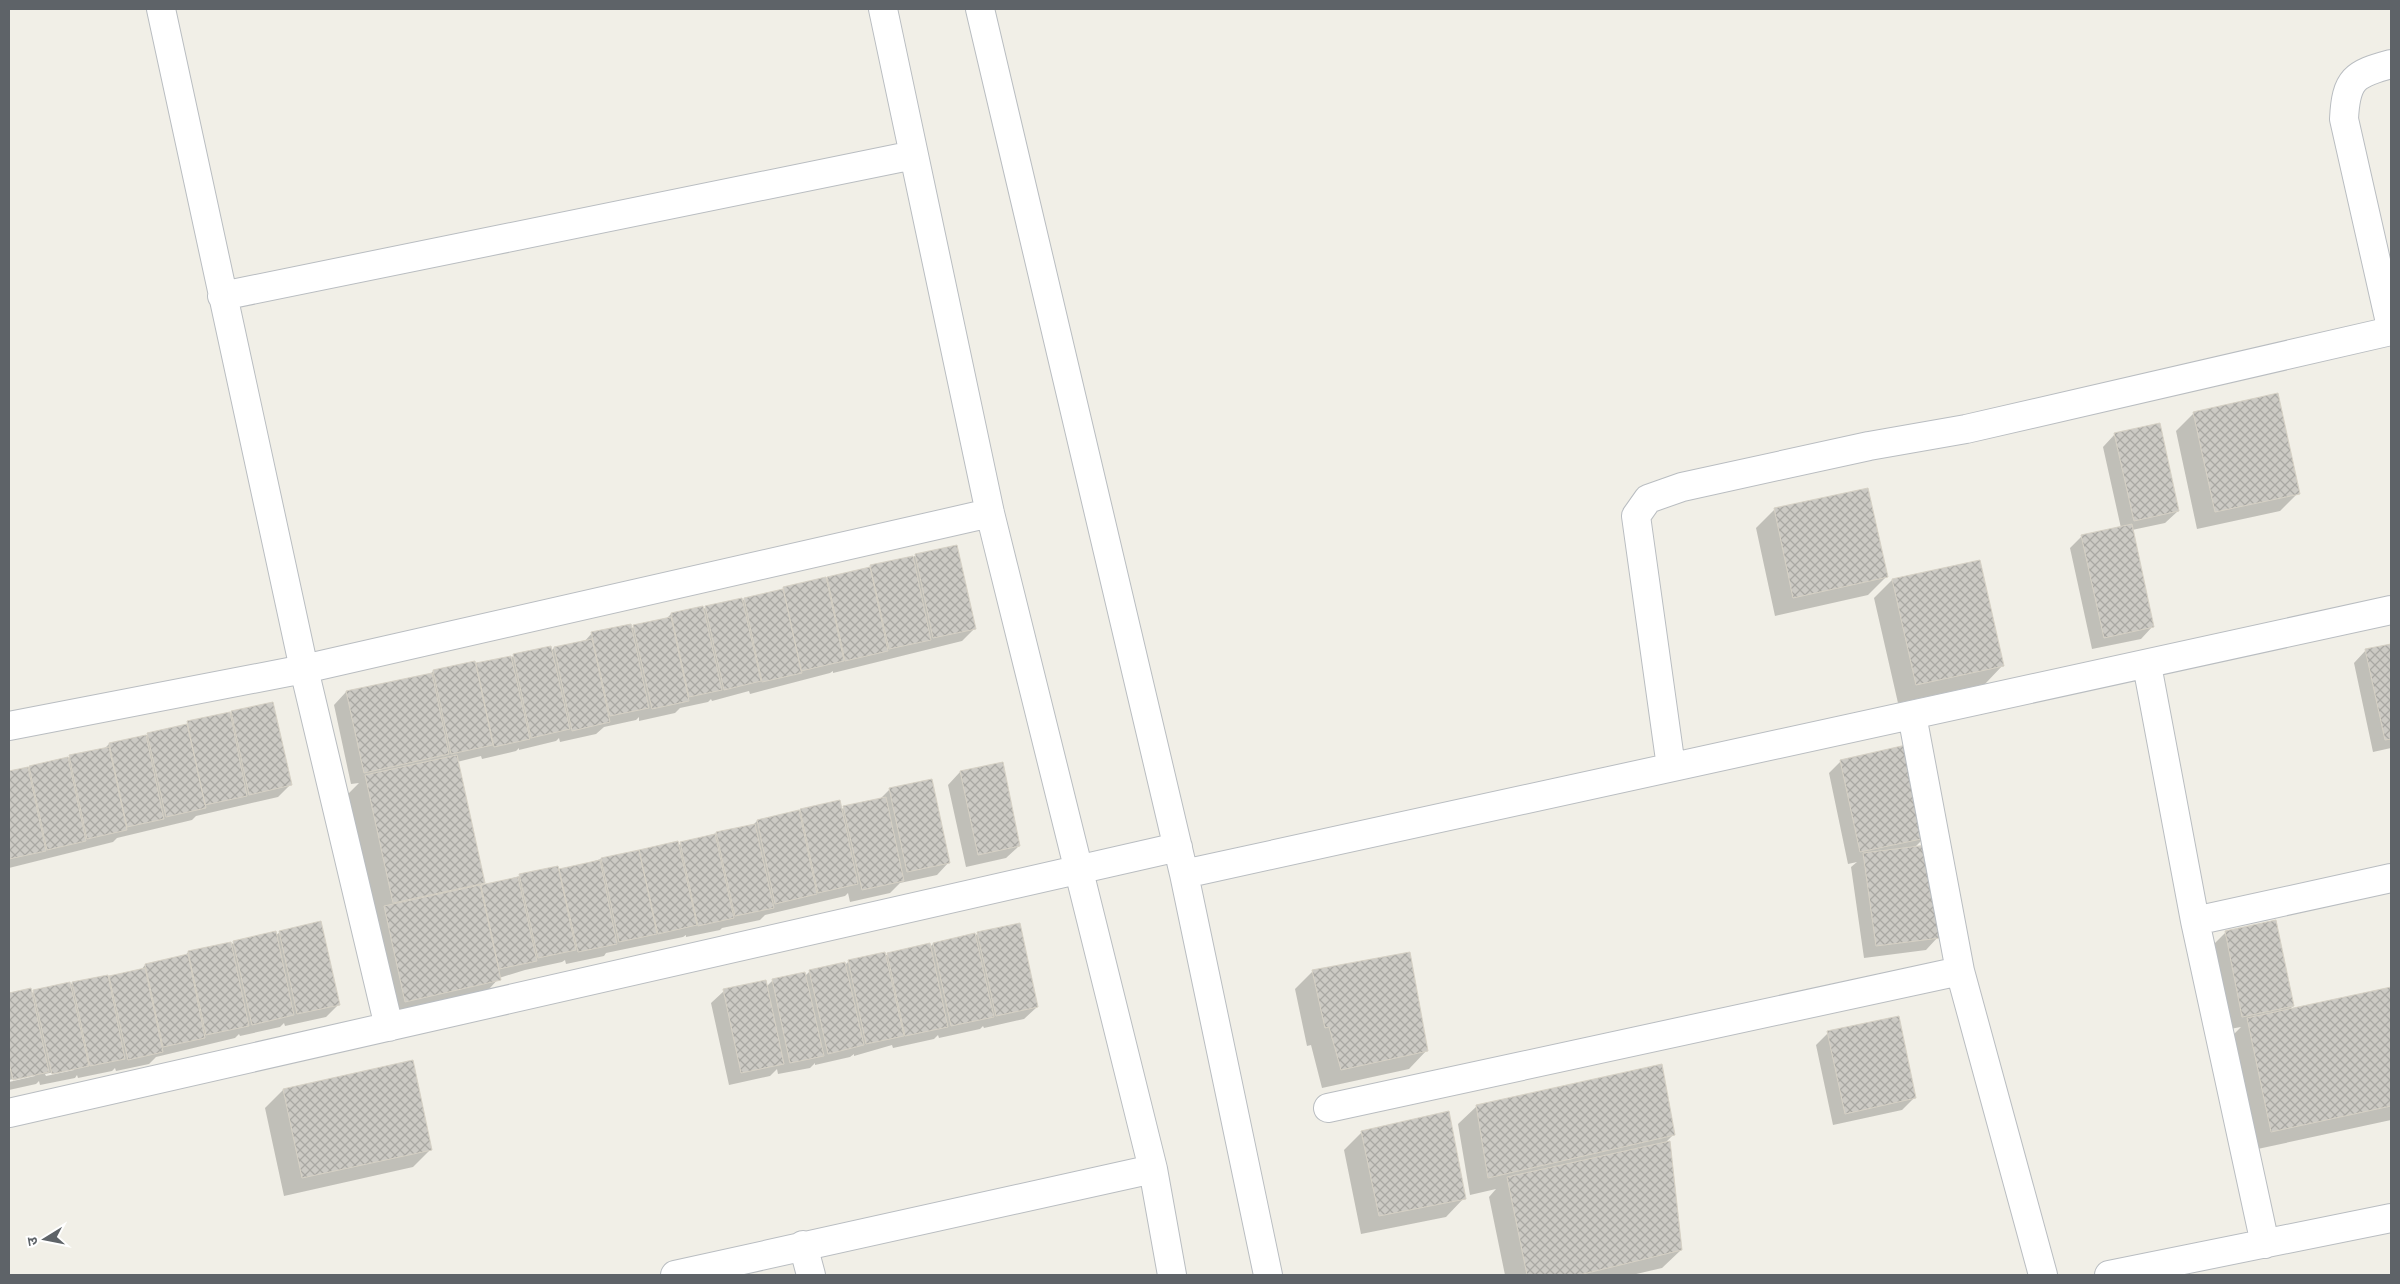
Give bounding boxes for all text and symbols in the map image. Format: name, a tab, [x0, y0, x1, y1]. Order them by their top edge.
north arrow	[20, 1214, 70, 1264]
text: उ	[22, 1235, 42, 1247]

